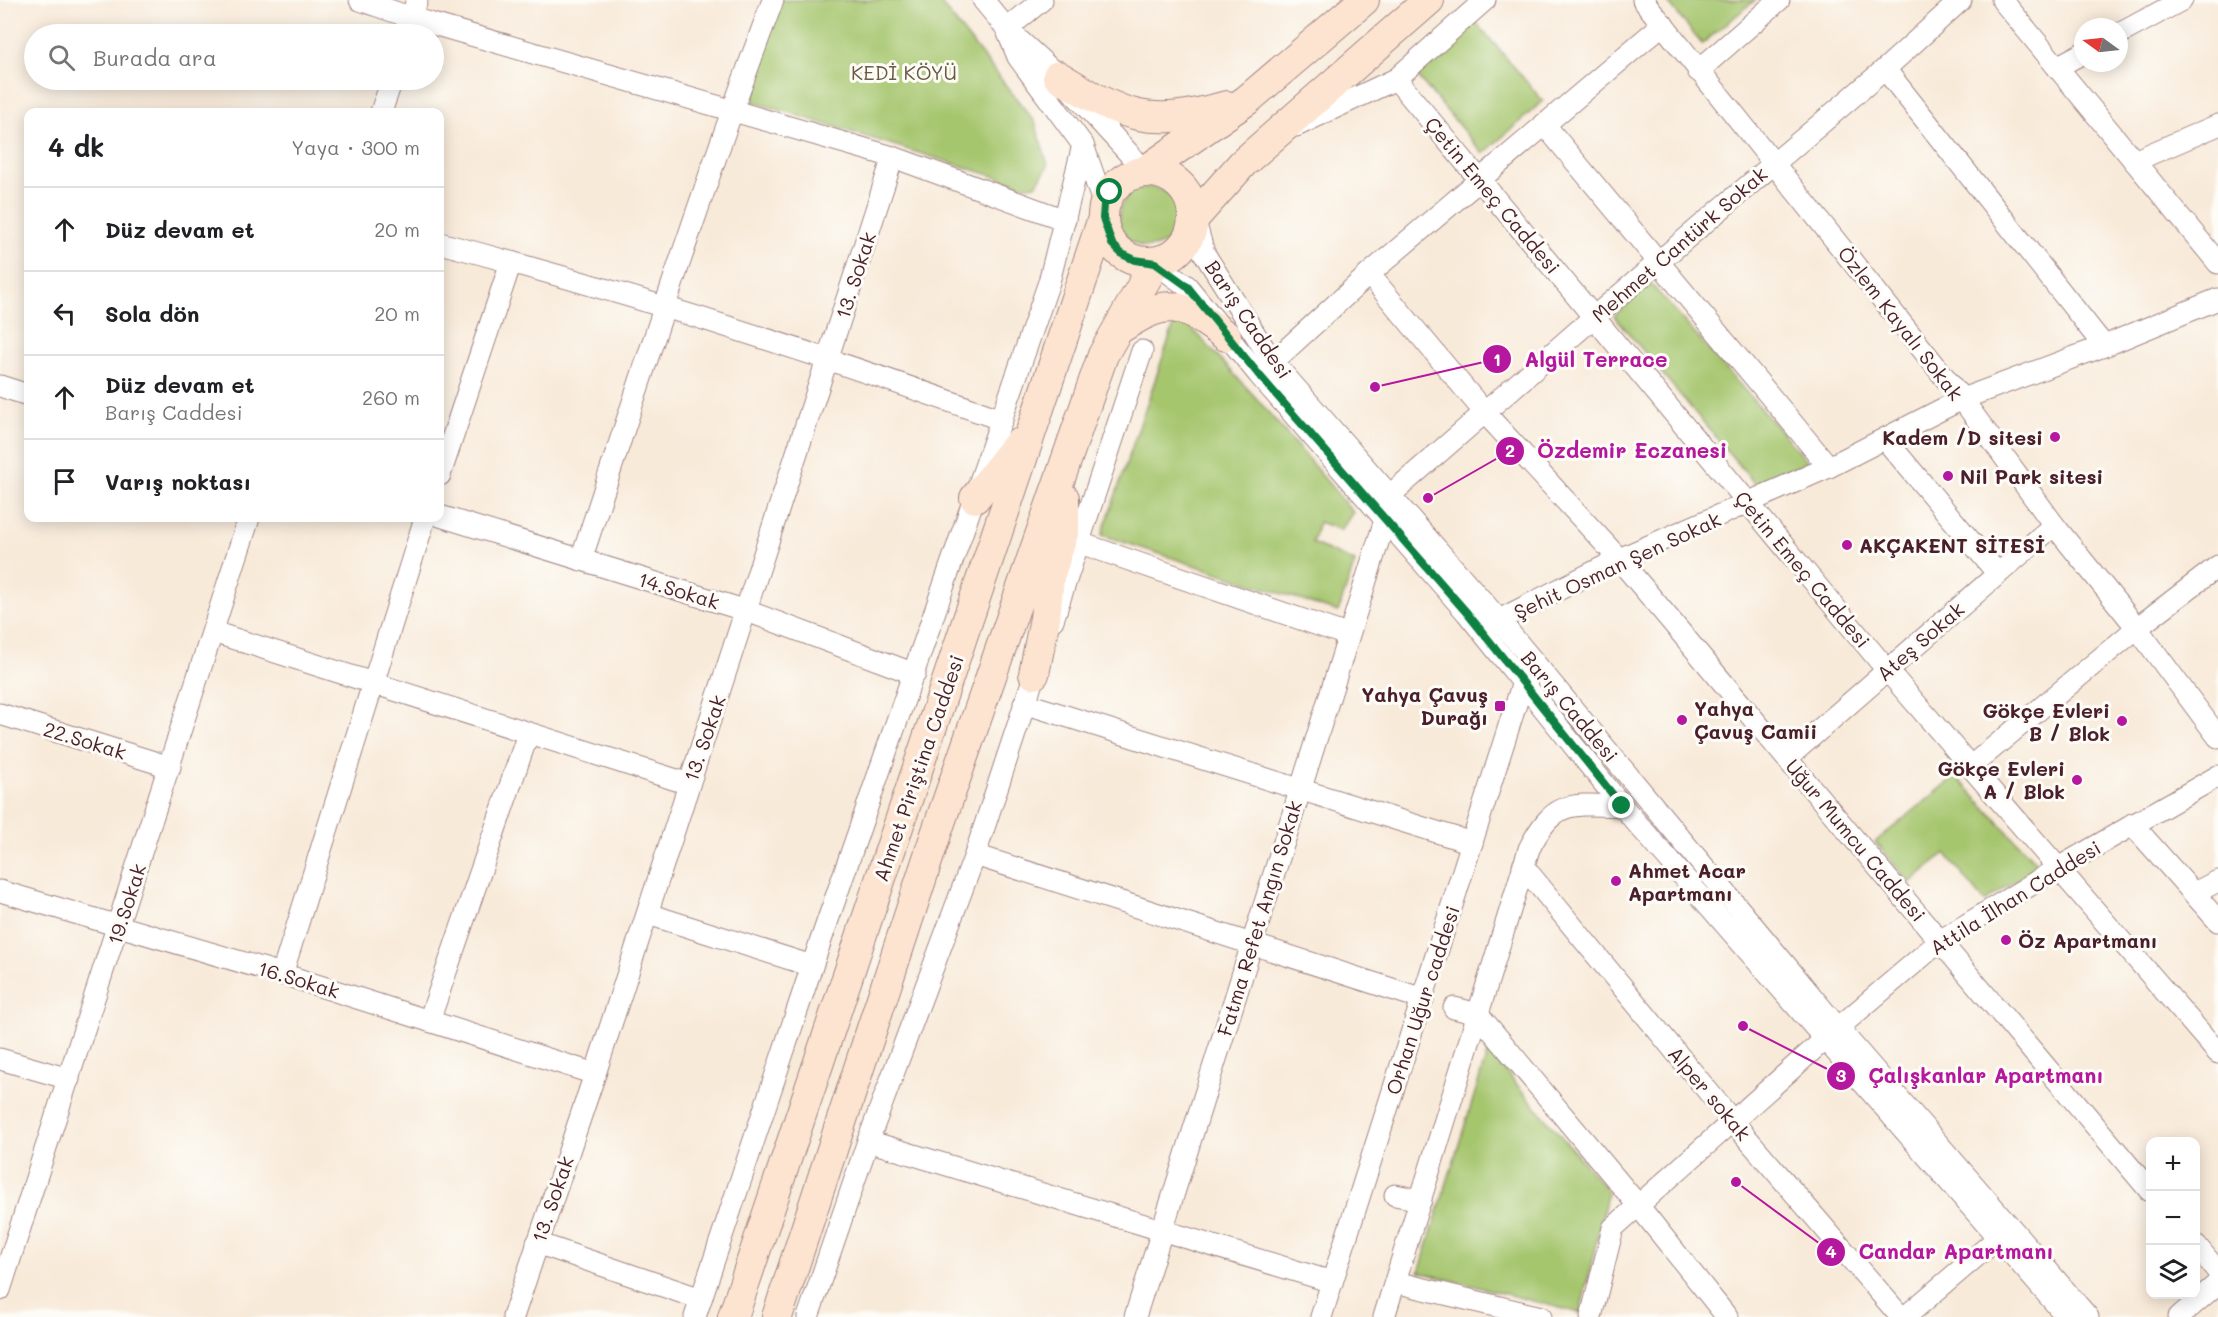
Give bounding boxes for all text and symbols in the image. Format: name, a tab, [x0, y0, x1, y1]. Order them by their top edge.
north arrow	[2074, 18, 2128, 72]
search box	[24, 24, 444, 90]
icon: search	[45, 41, 78, 74]
text: Burada ara	[93, 43, 217, 72]
park label: KEDİ KÖYÜ	[851, 59, 957, 85]
street label: Çetin Emeç Caddesi	[1420, 111, 1566, 279]
text: 4 dk	[48, 130, 104, 164]
text: Yaya · 300 m	[291, 134, 420, 160]
street label: Mehmet Cantürk Sokak	[1586, 161, 1772, 327]
route start	[1096, 178, 1122, 204]
icon: ahead	[48, 213, 81, 246]
text: Düz devam et	[105, 215, 254, 244]
text: 20 m	[374, 216, 420, 242]
street label: 13. Sokak	[829, 228, 881, 322]
street label: Özlem Kayalı Sokak	[1833, 241, 1969, 405]
street label: Barış Caddesi	[1200, 255, 1298, 383]
icon: left	[48, 297, 81, 330]
text: Sola dön	[105, 299, 199, 328]
text: 20 m	[374, 300, 420, 326]
callout: Algül Terrace	[1482, 340, 1679, 379]
text: Algül Terrace	[1525, 345, 1667, 372]
text: 1	[1493, 347, 1501, 371]
text: Düz devam et	[105, 370, 254, 399]
icon: ahead	[48, 381, 81, 414]
text: 260 m	[362, 384, 420, 410]
text: Barış Caddesi	[105, 399, 243, 425]
place label: Kadem /D sitesi	[1882, 424, 2043, 450]
marker: Kadem /D sitesi	[2048, 430, 2062, 444]
callout: Özdemir Eczanesi	[1495, 431, 1739, 470]
text: Özdemir Eczanesi	[1537, 436, 1727, 463]
text: 2	[1505, 438, 1515, 462]
place label: Nil Park sitesi	[1960, 463, 2103, 489]
icon: arrive	[48, 465, 81, 498]
text: Varış noktası	[105, 467, 251, 496]
marker: Nil Park sitesi	[1941, 469, 1955, 483]
street label: Çetin Emeç Caddesi	[1730, 485, 1876, 653]
street label: Şehit Osman Şen Sokak	[1509, 506, 1725, 624]
place label: AKÇAKENT SİTESİ	[1859, 532, 2045, 558]
marker: AKÇAKENT SİTESİ	[1840, 538, 1854, 552]
street label: 14.Sokak	[635, 565, 723, 615]
street label: Ateş Sokak	[1871, 596, 1969, 686]
street label: Barış Caddesi	[1516, 645, 1624, 767]
street label: Ahmet Piriştina Caddesi	[867, 651, 969, 885]
place label: Yahya Çavuş Durağı	[1361, 681, 1488, 730]
street label: 13. Sokak	[677, 691, 731, 785]
place label: Yahya Çavuş Camii	[1694, 695, 1817, 745]
place label: Gökçe Evleri B / Blok	[1982, 697, 2110, 746]
marker: Yahya Çavuş Durağı	[1493, 699, 1507, 713]
marker: Yahya Çavuş Camii	[1675, 713, 1689, 727]
marker: Gökçe Evleri B / Blok	[2115, 714, 2129, 728]
street label: 22.Sokak	[41, 715, 129, 765]
street label: Uğur Mumcu Caddesi	[1780, 753, 1932, 927]
place label: Gökçe Evleri A / Blok	[1937, 755, 2065, 804]
marker: Gökçe Evleri A / Blok	[2070, 773, 2084, 787]
route end	[1608, 792, 1634, 818]
street label: Fatma Refet Angın Sokak	[1211, 797, 1307, 1039]
street label: Attila İlhan Caddesi	[1925, 834, 2105, 960]
place label: Ahmet Acar Apartmanı	[1628, 857, 1746, 906]
street label: 19.Sokak	[101, 860, 151, 948]
marker: Ahmet Acar Apartmanı	[1609, 874, 1623, 888]
street label: Orhan Uğur caddesi	[1379, 902, 1465, 1098]
place label: Öz Apartmanı	[2018, 927, 2158, 953]
marker: Öz Apartmanı	[1999, 933, 2013, 947]
street label: 16.Sokak	[255, 954, 343, 1004]
street label: Alper sokak	[1663, 1040, 1757, 1146]
callout: Çalışkanlar Apartmanı	[1826, 1056, 2116, 1095]
text: Çalışkanlar Apartmanı	[1868, 1061, 2104, 1089]
text: 3	[1836, 1063, 1847, 1087]
map controls	[2146, 1137, 2200, 1299]
button: +	[2146, 1137, 2200, 1191]
street label: 13. Sokak	[525, 1152, 579, 1246]
button: −	[2146, 1191, 2200, 1245]
callout: Candar Apartmanı	[1816, 1233, 2065, 1272]
text: Candar Apartmanı	[1858, 1237, 2054, 1264]
text: 4	[1825, 1239, 1837, 1263]
button: layers	[2146, 1245, 2200, 1299]

